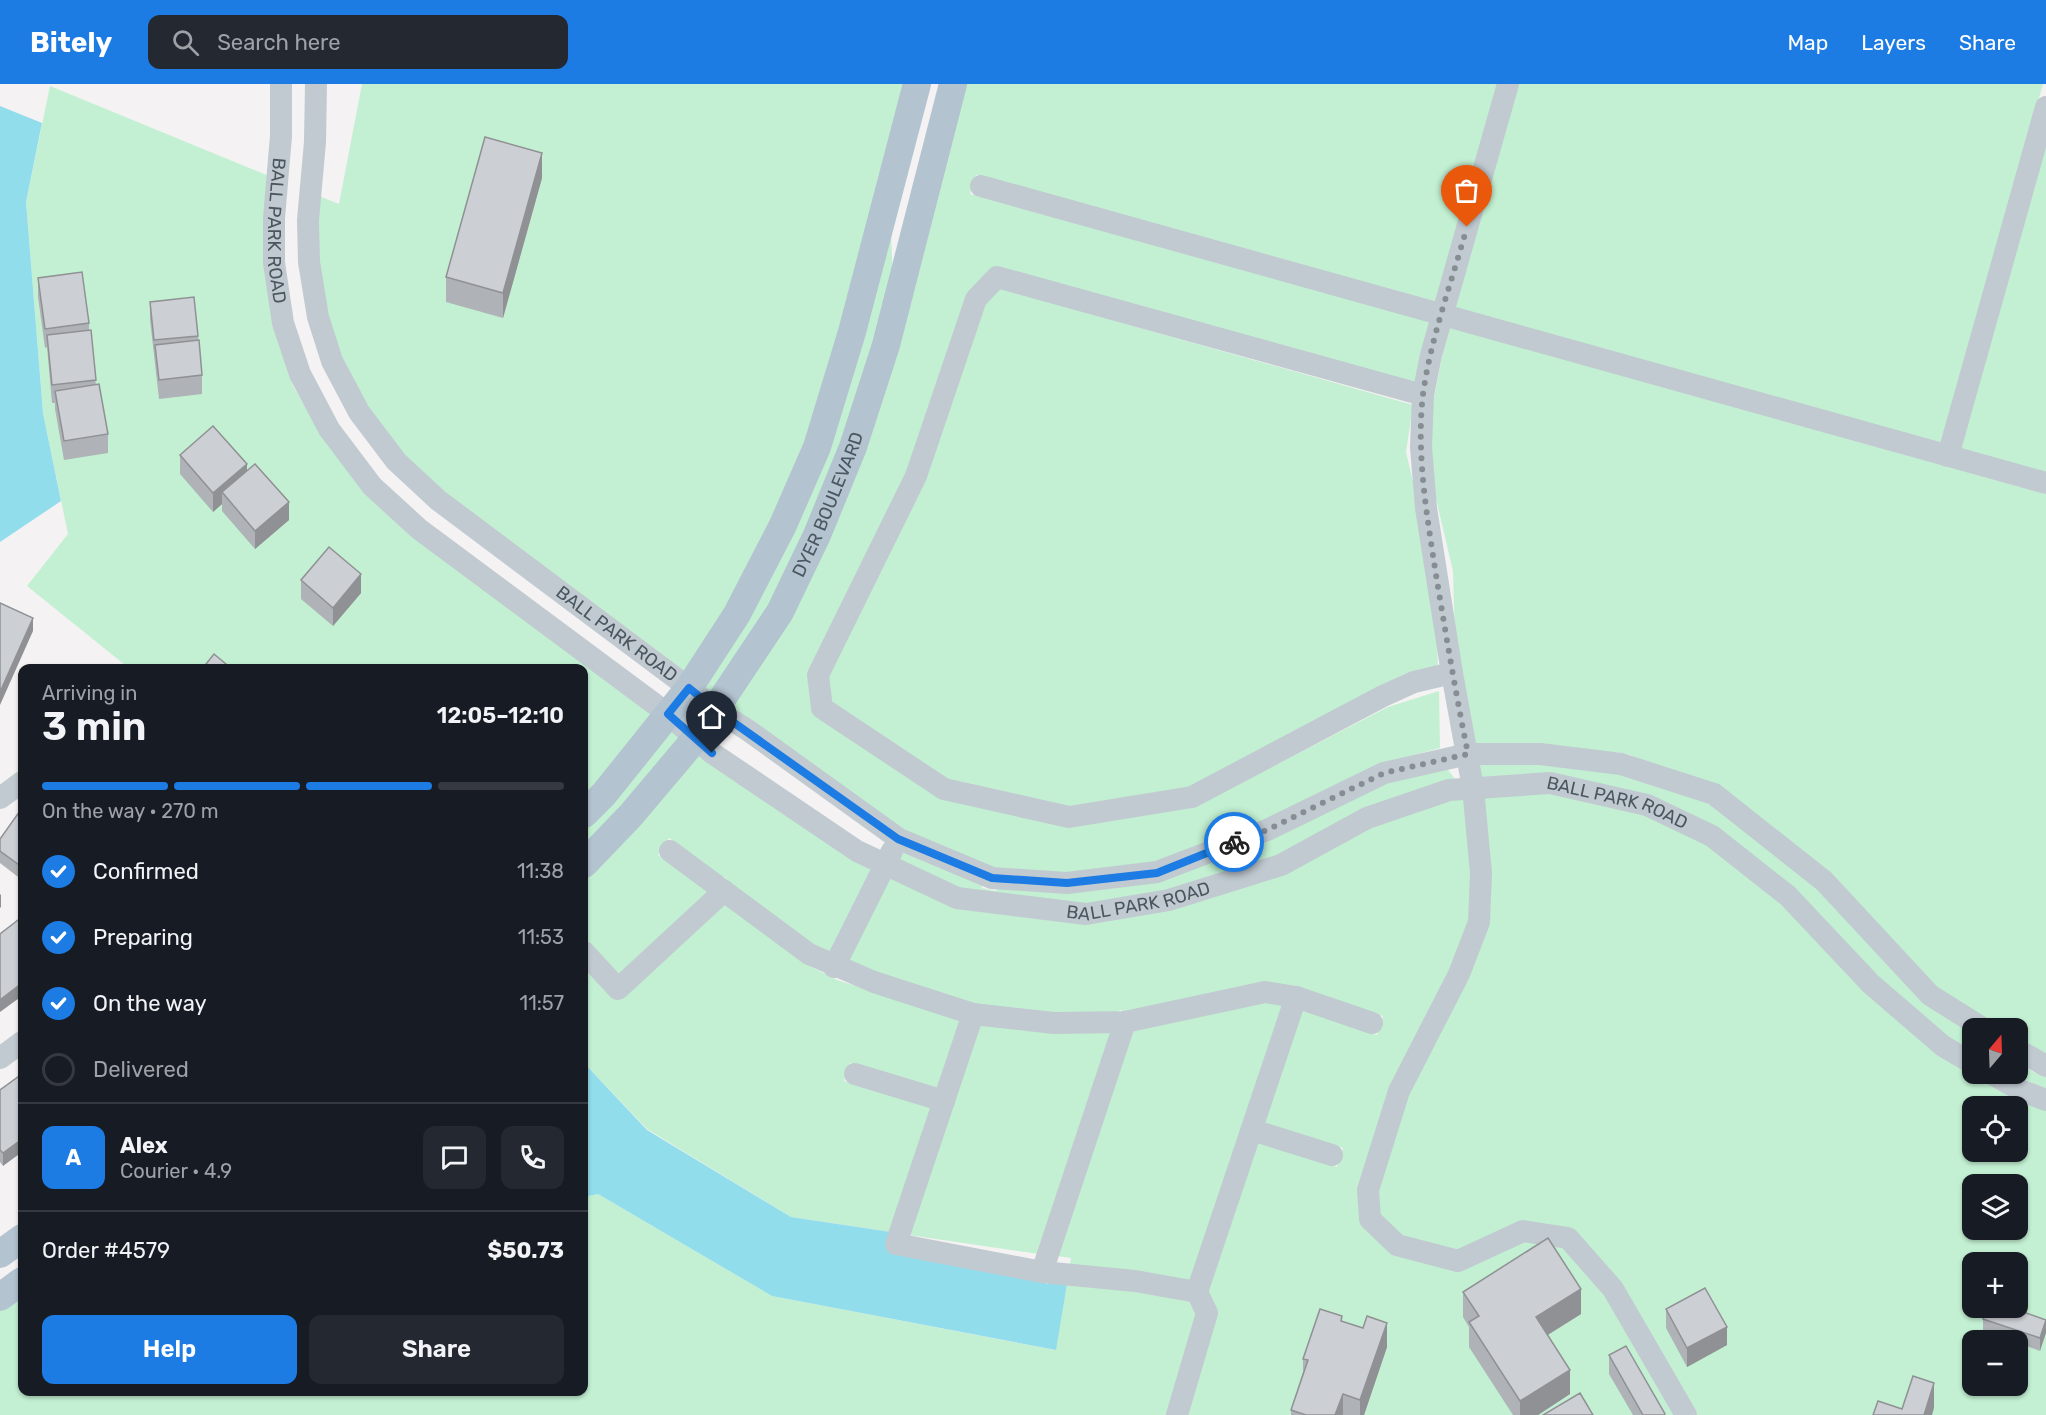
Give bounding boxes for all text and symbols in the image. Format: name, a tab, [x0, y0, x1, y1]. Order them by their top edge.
search box	[148, 15, 568, 69]
text: Bitely	[30, 26, 112, 59]
icon: search	[169, 26, 202, 59]
text: Search here	[217, 29, 341, 56]
text: Map	[1787, 30, 1828, 55]
text: Layers	[1861, 30, 1926, 55]
text: Share	[1959, 30, 2016, 55]
street label: BALL PARK ROAD	[263, 157, 291, 305]
pin	[1441, 165, 1492, 227]
icon: bag	[1450, 174, 1483, 207]
street label: DYER BOULEVARD	[787, 429, 868, 581]
street label: BALL PARK ROAD	[552, 581, 682, 687]
text: Arriving in	[42, 681, 137, 705]
pin	[686, 691, 737, 753]
icon: home	[695, 700, 728, 733]
text: 12:05–12:10	[437, 702, 564, 729]
text: 3 min	[42, 704, 147, 750]
street label: BALL PARK ROAD	[1545, 772, 1691, 834]
text: On the way · 270 m	[42, 799, 219, 823]
courier	[1204, 812, 1264, 872]
icon: bike	[1218, 826, 1251, 859]
icon: check	[42, 855, 75, 888]
text: Confirmed	[93, 858, 199, 885]
text: 11:38	[517, 859, 564, 883]
street label: BALL PARK ROAD	[1065, 877, 1213, 925]
icon: check	[42, 921, 75, 954]
text: Preparing	[93, 924, 193, 951]
text: 11:53	[518, 925, 564, 949]
icon: check	[42, 987, 75, 1020]
text: On the way	[93, 990, 207, 1017]
text: 11:57	[520, 991, 564, 1015]
north arrow	[1962, 1018, 2028, 1084]
map controls	[1962, 1018, 2028, 1396]
text: Delivered	[93, 1056, 189, 1083]
button: locate	[1962, 1096, 2028, 1162]
button: chat	[423, 1126, 486, 1189]
button: phone	[501, 1126, 564, 1189]
text: Alex	[120, 1132, 168, 1159]
text: A	[66, 1144, 81, 1171]
text: Courier · 4.9	[120, 1159, 232, 1183]
button: layers	[1962, 1174, 2028, 1240]
text: Order #4579	[42, 1237, 170, 1264]
text: $50.73	[488, 1237, 564, 1264]
button: +	[1962, 1252, 2028, 1318]
button: Help	[42, 1315, 297, 1384]
button: Share	[309, 1315, 564, 1384]
button: −	[1962, 1330, 2028, 1396]

